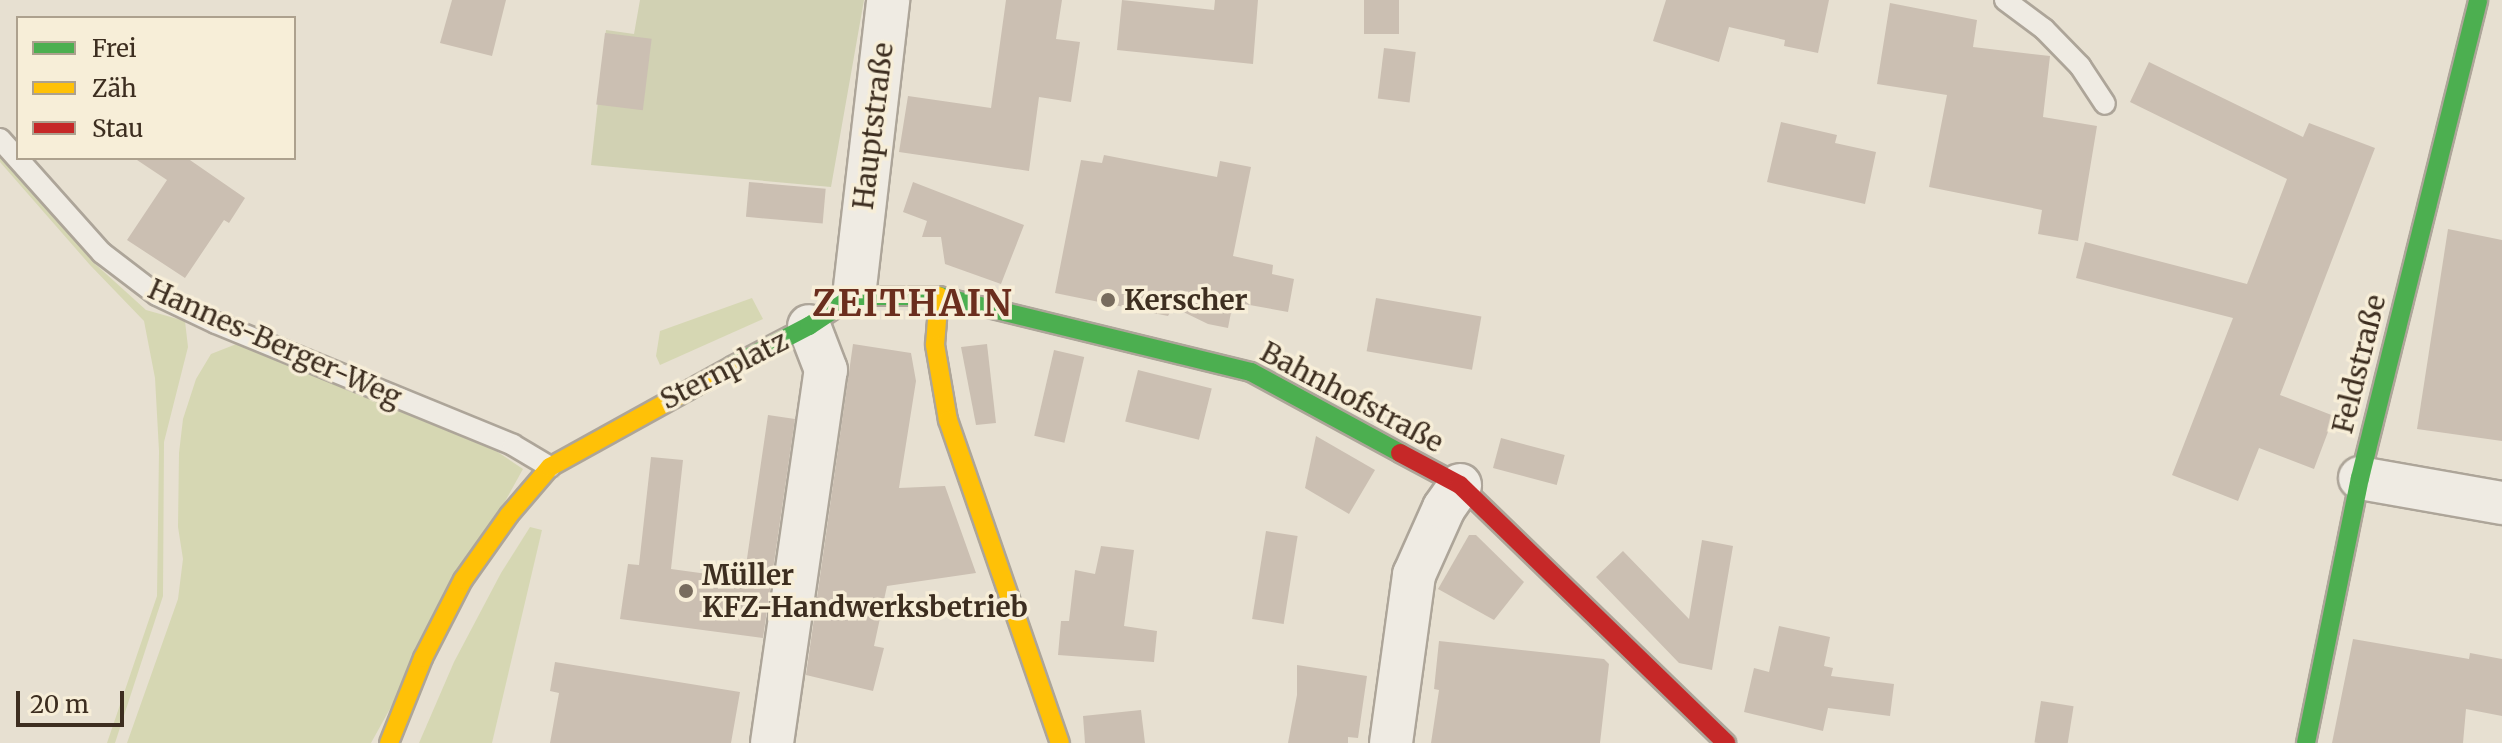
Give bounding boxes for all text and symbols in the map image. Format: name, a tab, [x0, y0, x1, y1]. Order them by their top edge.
legend	[16, 16, 296, 160]
text: Frei	[92, 33, 137, 64]
street label: Hauptstraße	[846, 41, 900, 211]
text: Zäh	[92, 73, 137, 104]
text: Stau	[92, 113, 143, 144]
street label: Hannes-Berger-Weg	[143, 272, 407, 414]
district label: ZEITHAIN	[812, 282, 1014, 326]
place label: Kerscher	[1124, 283, 1247, 317]
marker: Kerscher	[1099, 291, 1117, 309]
street label: Feldstraße	[2326, 291, 2392, 437]
street label: Sternplatz	[655, 324, 793, 416]
street label: Bahnhofstraße	[1255, 335, 1449, 459]
place label: Müller KFZ-Handwerksbetrieb	[702, 558, 1028, 624]
marker: Müller KFZ-Handwerksbetrieb	[677, 582, 695, 600]
scale bar	[20, 675, 128, 725]
text: 20 m	[30, 689, 89, 720]

